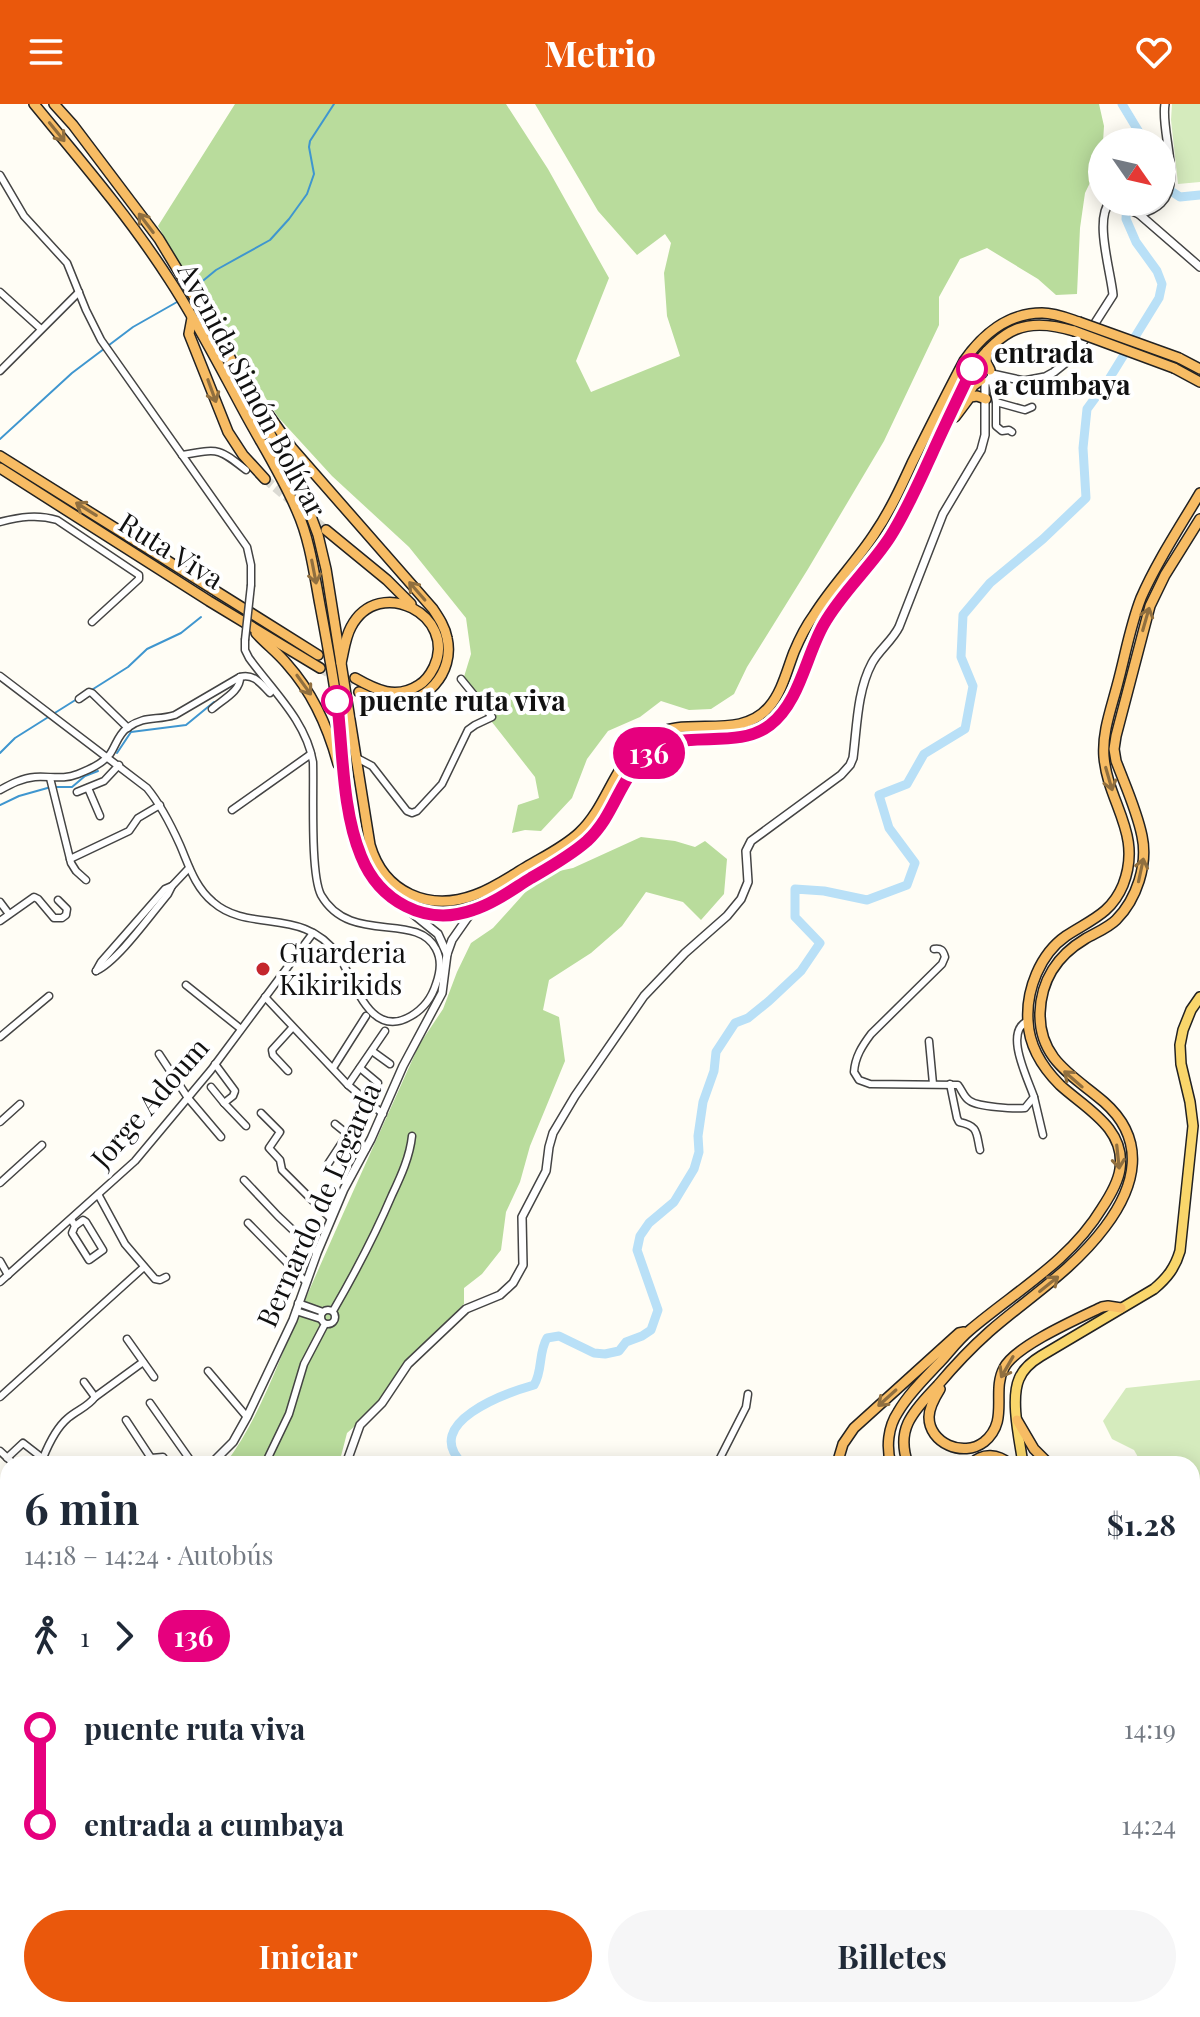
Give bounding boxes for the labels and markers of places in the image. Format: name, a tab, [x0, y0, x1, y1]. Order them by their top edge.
place label: entrada a cumbaya	[994, 333, 1131, 402]
marker: entrada a cumbaya	[957, 354, 987, 384]
place label: puente ruta viva	[359, 681, 566, 718]
marker: puente ruta viva	[322, 686, 352, 716]
place label: Guarderia Kikirikids	[279, 933, 406, 1002]
marker: Guarderia Kikirikids	[254, 960, 272, 978]

